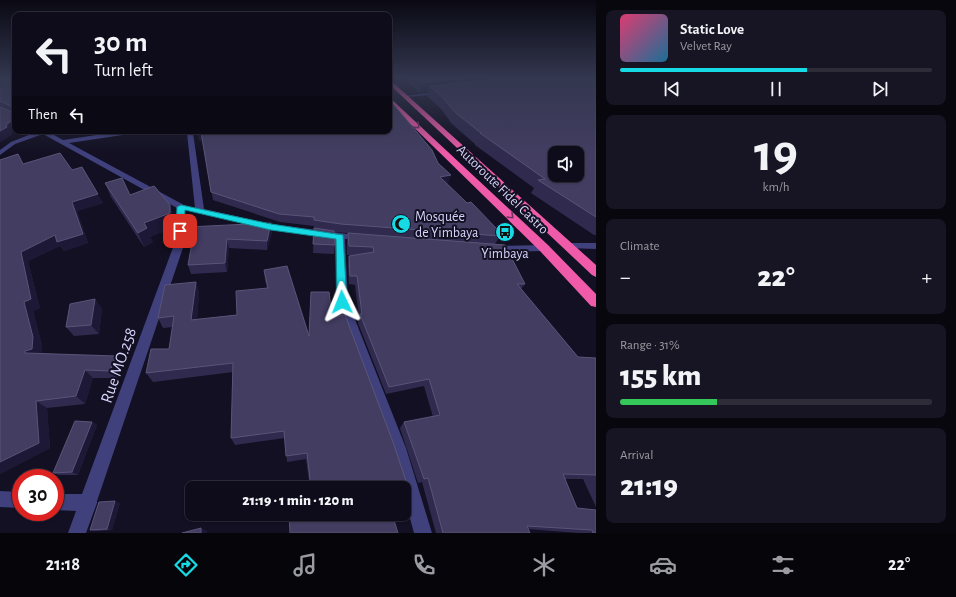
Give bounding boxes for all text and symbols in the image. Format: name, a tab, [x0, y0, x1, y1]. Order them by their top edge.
text: Static Love	[680, 22, 744, 37]
icon: left	[28, 28, 80, 80]
text: 30 m	[94, 29, 147, 57]
text: Velvet Ray	[680, 40, 732, 53]
text: Turn left	[94, 62, 153, 80]
icon: previous	[661, 78, 683, 100]
icon: pause	[765, 78, 787, 100]
icon: next	[869, 78, 891, 100]
icon: left	[66, 104, 88, 126]
text: Then	[28, 107, 58, 122]
one-way arrow	[412, 122, 420, 129]
text: 19	[754, 128, 798, 180]
street label: Autoroute Fidel Castro	[454, 143, 551, 237]
map controls	[548, 146, 584, 182]
button: sound	[548, 146, 584, 182]
text: km/h	[763, 181, 789, 194]
place label: Mosquée de Yimbaya	[415, 210, 479, 240]
one-way arrow	[506, 211, 514, 219]
mosque icon: Mosquée de Yimbaya	[390, 213, 412, 235]
pin	[163, 214, 197, 248]
icon: arrive	[169, 220, 191, 242]
bus stop icon: Yimbaya	[494, 221, 516, 243]
text: Climate	[620, 240, 659, 253]
place label: Yimbaya	[481, 247, 529, 261]
text: 22°	[757, 262, 795, 292]
text: −	[620, 266, 631, 288]
text: +	[921, 266, 932, 288]
position arrow	[321, 281, 363, 323]
street label: Rue MO.258	[98, 325, 139, 405]
text: Range · 31%	[620, 339, 680, 352]
text: 155 km	[620, 361, 701, 391]
text: Arrival	[620, 449, 653, 462]
speed limit sign: 30	[12, 469, 64, 521]
text: 21:19	[620, 471, 678, 501]
text: 21:19 · 1 min · 120 m	[242, 493, 354, 508]
icon: directions	[172, 551, 200, 579]
icon: music	[291, 551, 319, 579]
icon: phone	[410, 551, 438, 579]
icon: climate	[530, 551, 558, 579]
icon: car	[649, 551, 677, 579]
icon: filters	[769, 551, 797, 579]
text: 21:18	[46, 556, 80, 574]
text: 22°	[888, 556, 910, 574]

